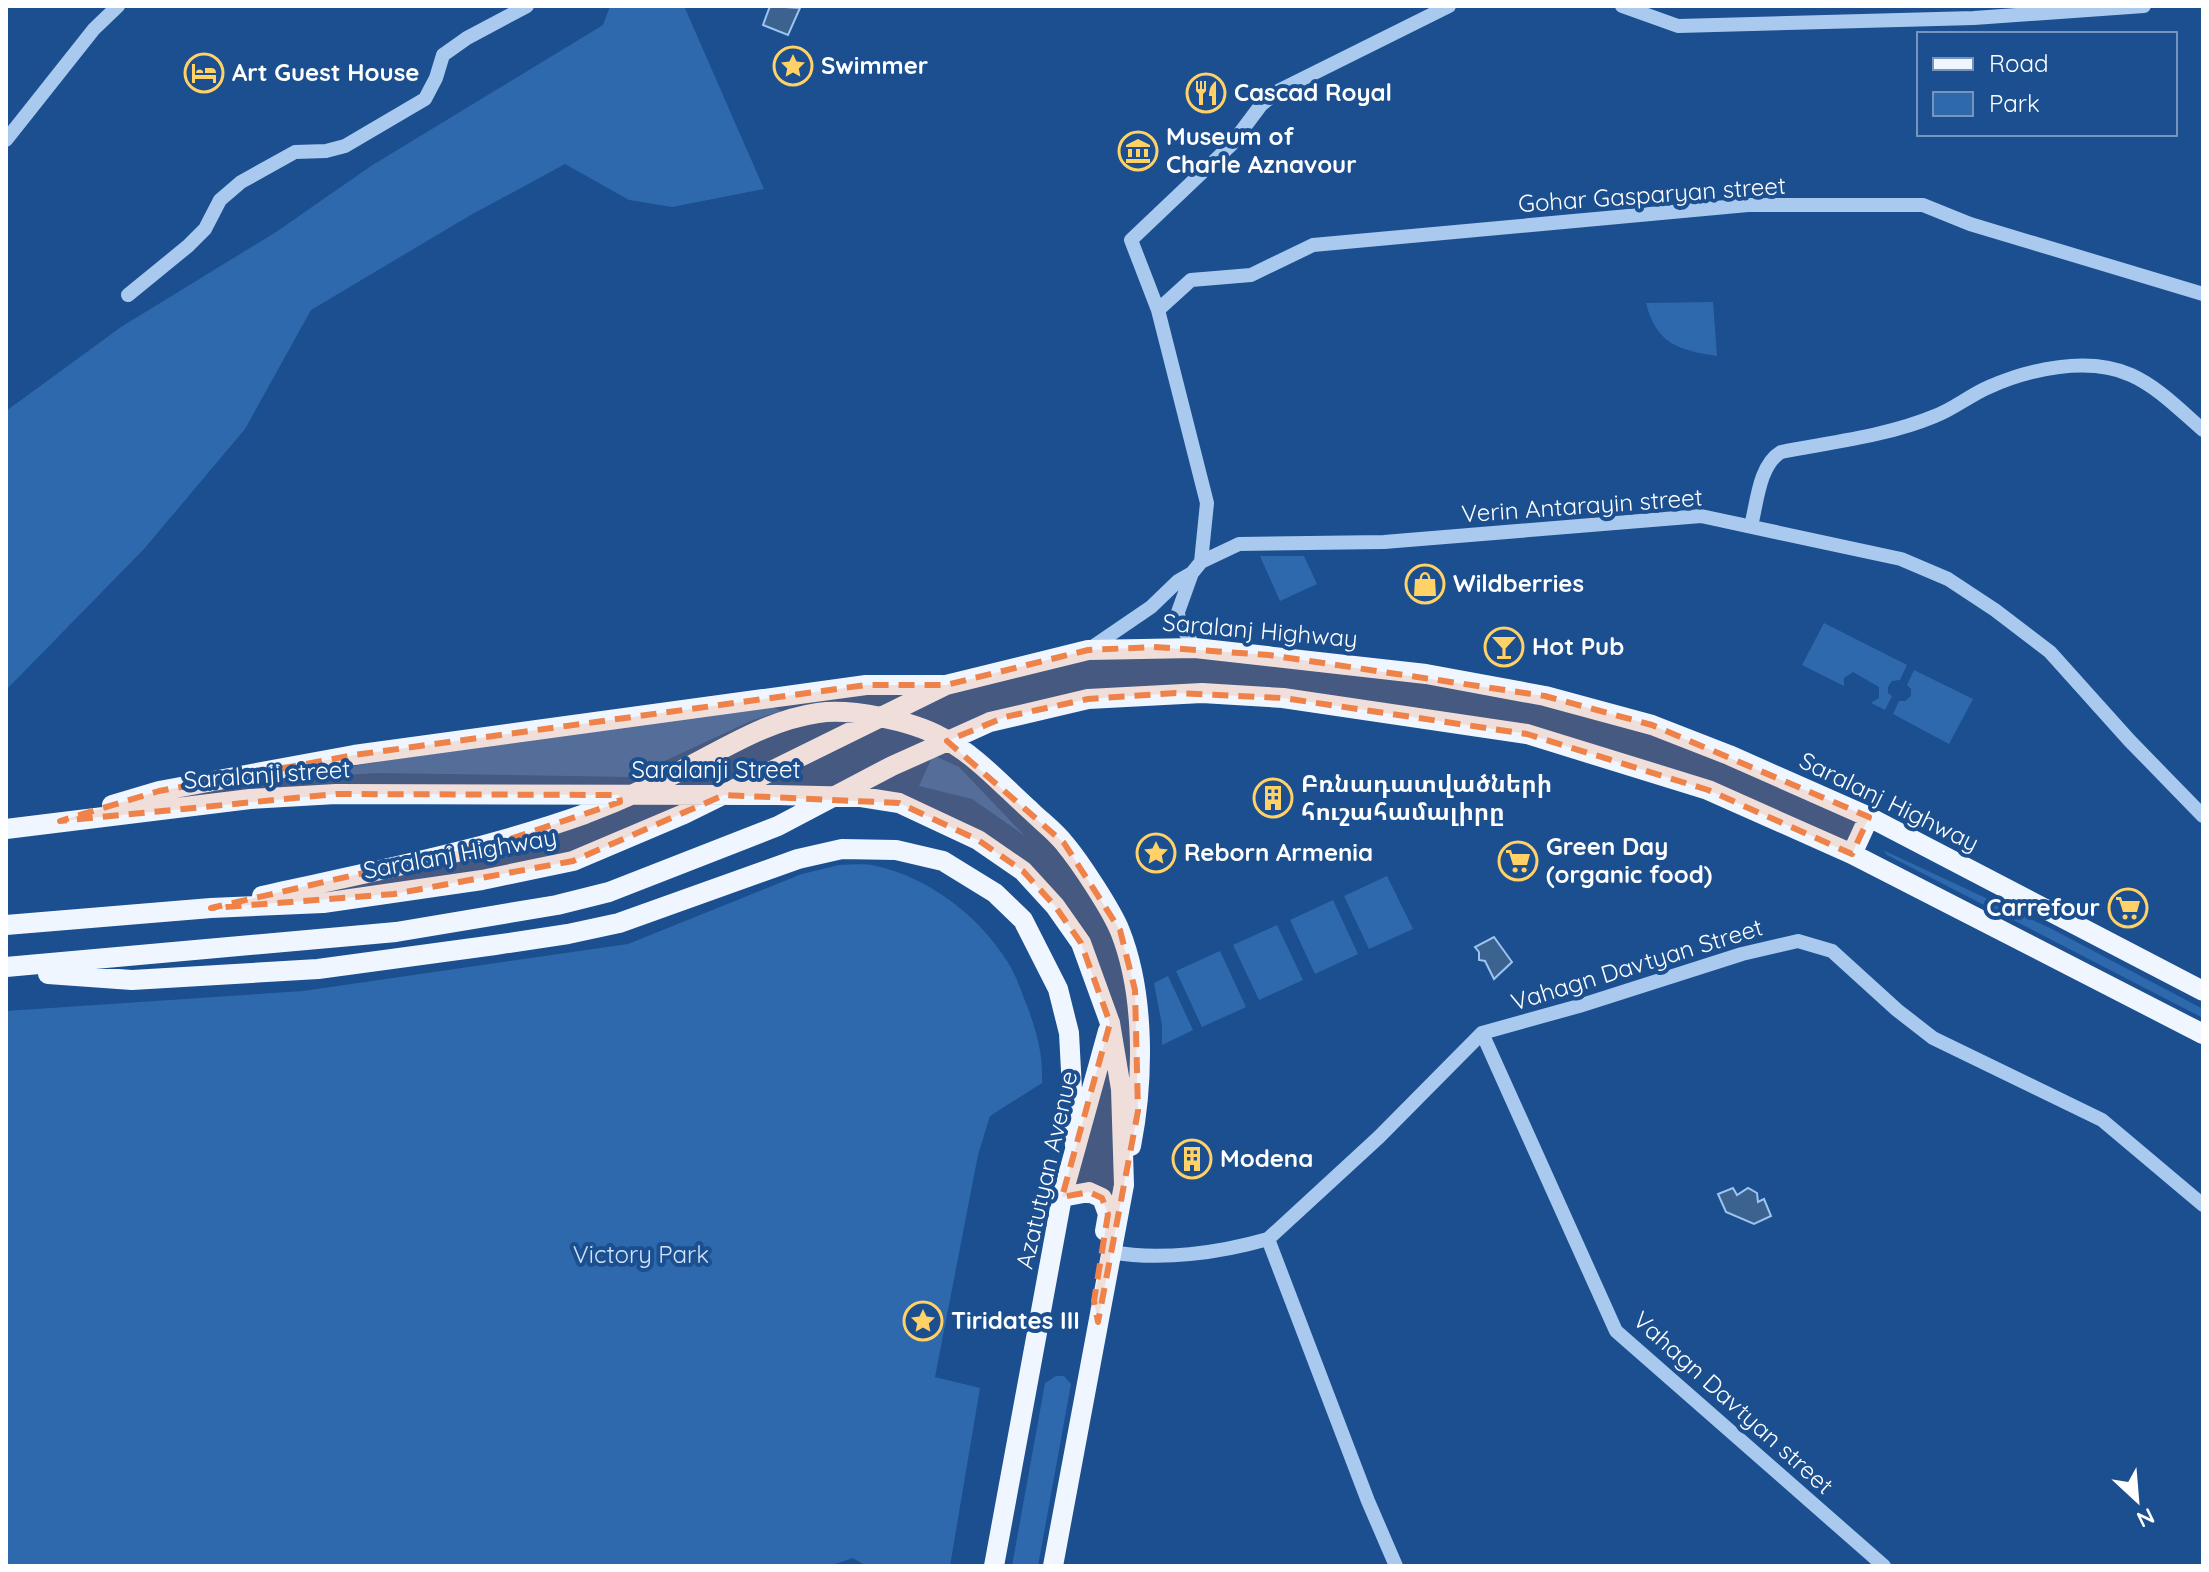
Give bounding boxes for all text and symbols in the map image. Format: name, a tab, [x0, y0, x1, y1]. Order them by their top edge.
legend	[1917, 32, 2177, 136]
place icon: Swimmer	[772, 45, 814, 87]
text: Road	[1989, 48, 2049, 78]
place label: Swimmer	[821, 50, 928, 80]
hotel icon: Art Guest House	[183, 52, 225, 94]
place label: Art Guest House	[232, 57, 419, 87]
restaurant icon: Cascad Royal	[1185, 72, 1227, 114]
place label: Cascad Royal	[1234, 77, 1392, 107]
text: Park	[1989, 88, 2040, 118]
place label: Museum of Charle Aznavour	[1166, 121, 1357, 179]
museum icon: Museum of Charle Aznavour	[1117, 130, 1159, 172]
street label: Gohar Gasparyan street	[1517, 170, 1787, 218]
street label: Verin Antarayin street	[1460, 482, 1704, 528]
shop icon: Wildberries	[1404, 563, 1446, 605]
place label: Wildberries	[1453, 568, 1584, 598]
street label: Saralanj Highway	[1161, 607, 1359, 653]
bar icon: Hot Pub	[1483, 626, 1525, 668]
place label: Hot Pub	[1532, 631, 1624, 661]
street label: Saralanj Highway	[1795, 745, 1984, 858]
street label: Saralanji street	[183, 753, 351, 795]
street label: Saralanji Street	[631, 754, 801, 784]
place label: Բռնադատվածների հուշահամալիրը	[1301, 768, 1552, 826]
building icon: Բռնադատվածների հուշահամալիրը	[1252, 777, 1294, 819]
street label: Saralanj Highway	[361, 821, 559, 885]
place label: Green Day (organic food)	[1546, 831, 1712, 889]
place icon: Reborn Armenia	[1135, 832, 1177, 874]
place label: Reborn Armenia	[1184, 837, 1373, 867]
supermarket icon: Green Day (organic food)	[1497, 840, 1539, 882]
supermarket icon: Carrefour	[2107, 887, 2149, 929]
place label: Carrefour	[1986, 892, 2100, 922]
street label: Vahagn Davtyan Street	[1507, 911, 1766, 1017]
street label: Azatutyan Avenue	[1009, 1068, 1083, 1272]
building icon: Modena	[1171, 1138, 1213, 1180]
place label: Modena	[1220, 1143, 1313, 1173]
park label: Victory Park	[573, 1239, 709, 1269]
place icon: Tiridates III	[902, 1300, 944, 1342]
street label: Vahagn Davtyan street	[1627, 1304, 1840, 1500]
place label: Tiridates III	[951, 1305, 1080, 1335]
north arrow	[2097, 1460, 2177, 1540]
text: N	[2132, 1502, 2159, 1534]

